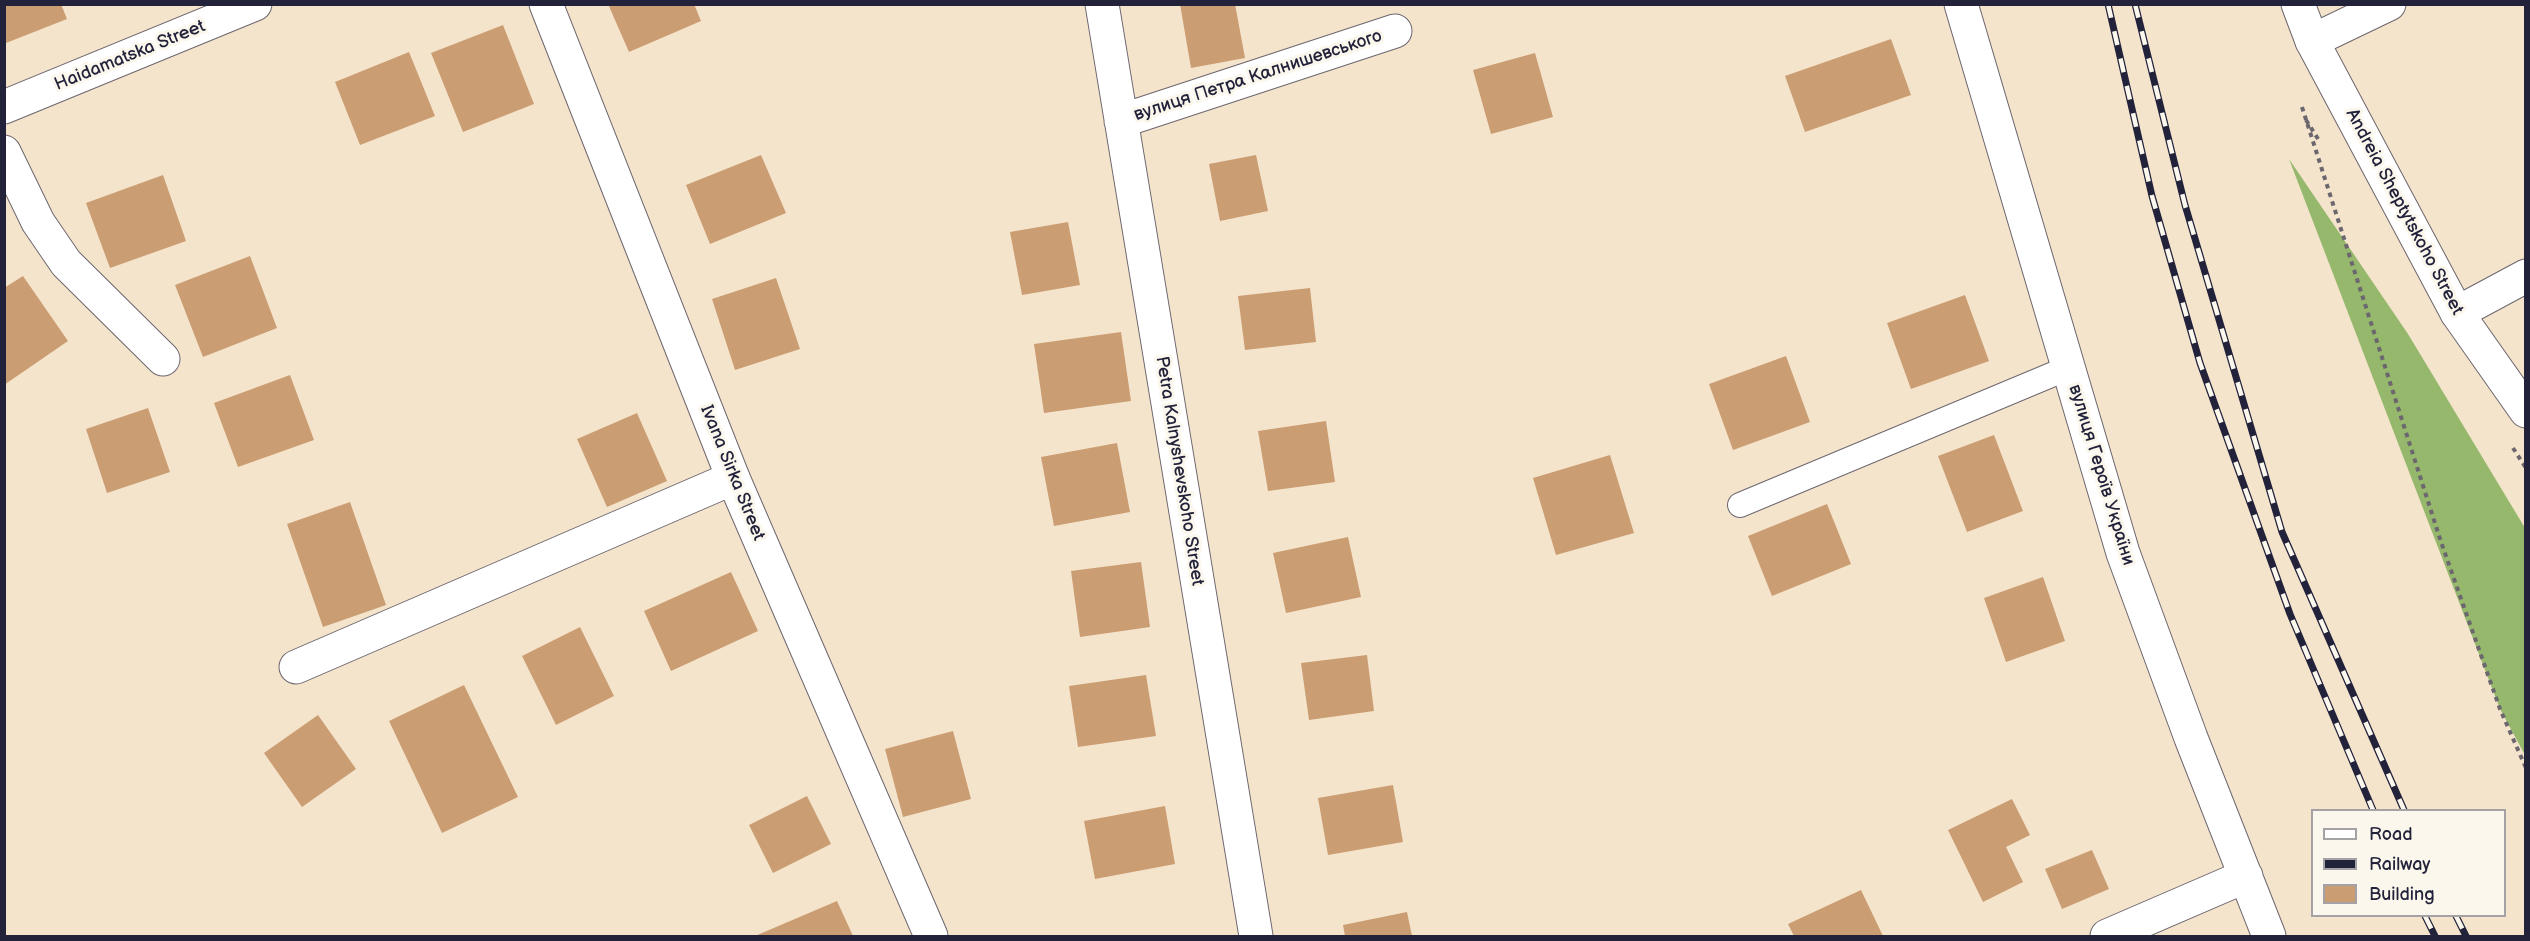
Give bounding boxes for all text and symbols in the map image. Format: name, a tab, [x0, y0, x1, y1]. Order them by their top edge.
street label: Haidamatska Street	[52, 16, 208, 96]
street label: вулиця Петра Калнишевського	[1131, 26, 1385, 126]
street label: Andreia Sheptytskoho Street	[2340, 105, 2468, 319]
street label: Petra Kalnyshevskoho Street	[1150, 355, 1208, 587]
street label: вулиця Героїв України	[2063, 382, 2139, 568]
street label: Ivana Sirka Street	[695, 402, 769, 544]
legend	[2311, 809, 2506, 917]
text: Road	[2369, 824, 2413, 845]
text: Railway	[2369, 854, 2431, 875]
text: Building	[2369, 884, 2435, 905]

